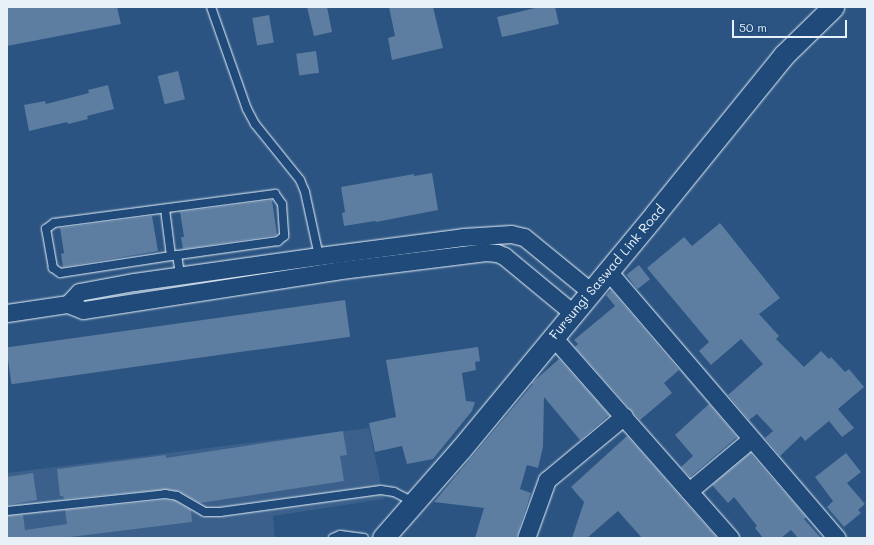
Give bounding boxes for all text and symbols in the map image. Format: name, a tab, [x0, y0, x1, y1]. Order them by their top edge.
scale bar	[734, 12, 849, 38]
text: 50 m	[739, 19, 767, 35]
street label: Fursungi Saswad Link Road	[546, 201, 668, 343]

